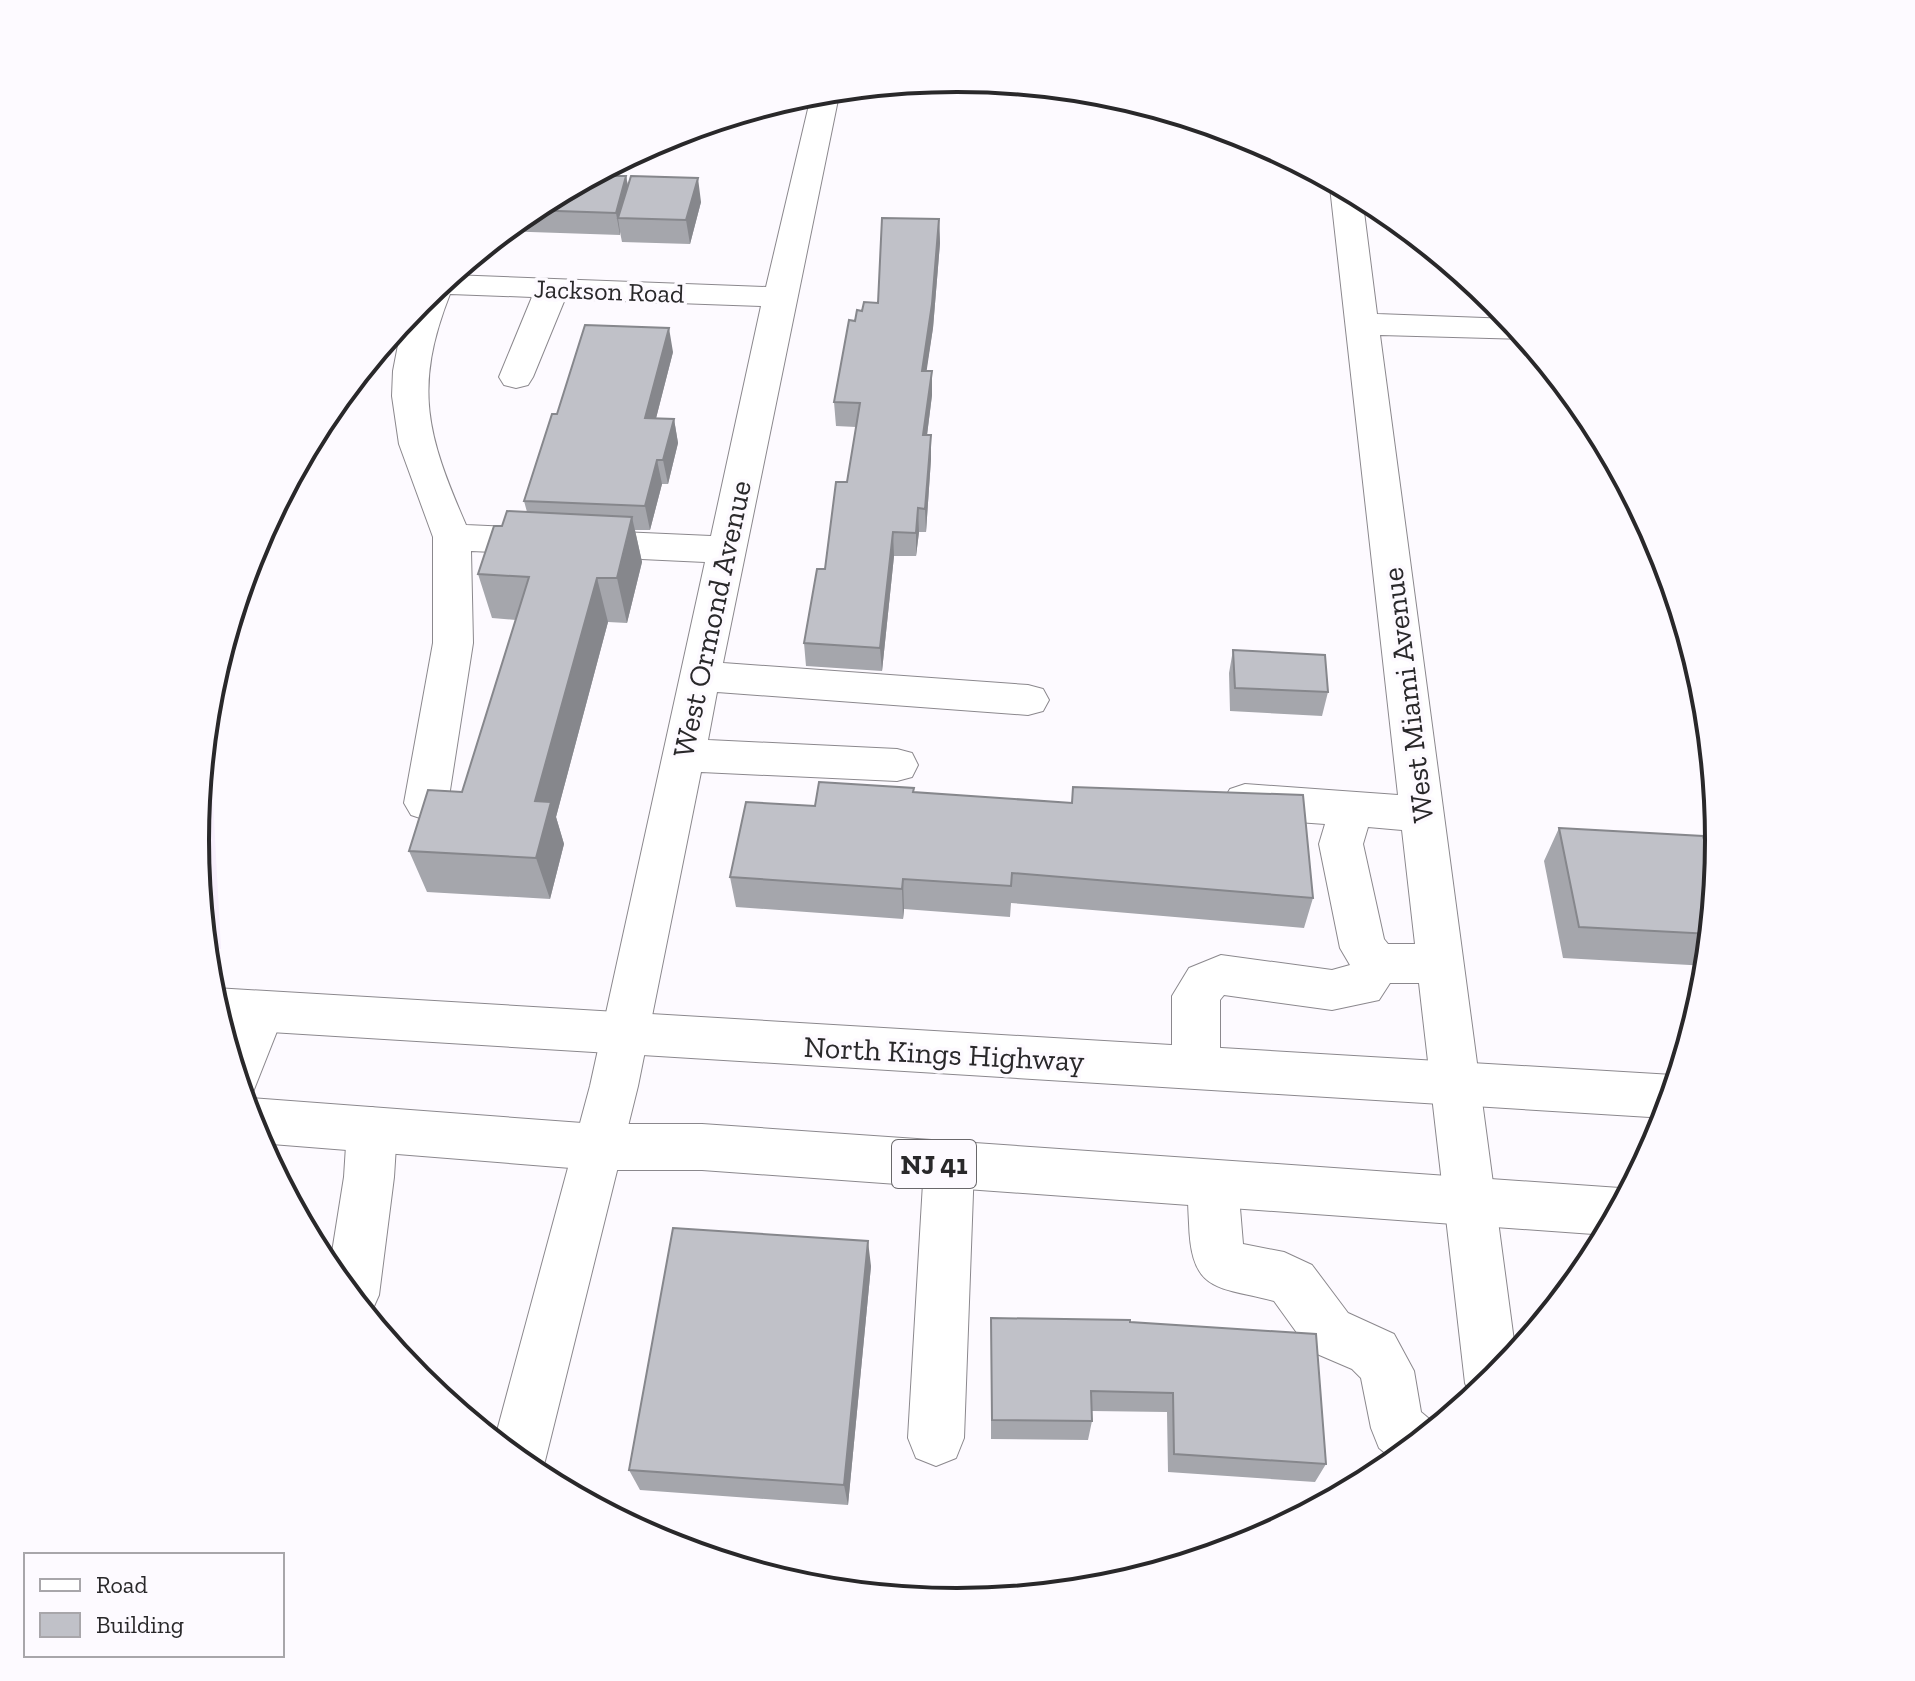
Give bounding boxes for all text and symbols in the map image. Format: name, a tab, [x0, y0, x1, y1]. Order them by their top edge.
street label: Jackson Road	[533, 272, 685, 310]
street label: West Ormond Avenue	[665, 477, 759, 761]
street label: West Miami Avenue	[1375, 566, 1441, 824]
street label: North Kings Highway	[803, 1029, 1086, 1079]
road number: NJ 41	[892, 1140, 976, 1188]
legend	[24, 1553, 284, 1657]
text: Road	[96, 1570, 148, 1599]
text: Building	[96, 1610, 184, 1639]

